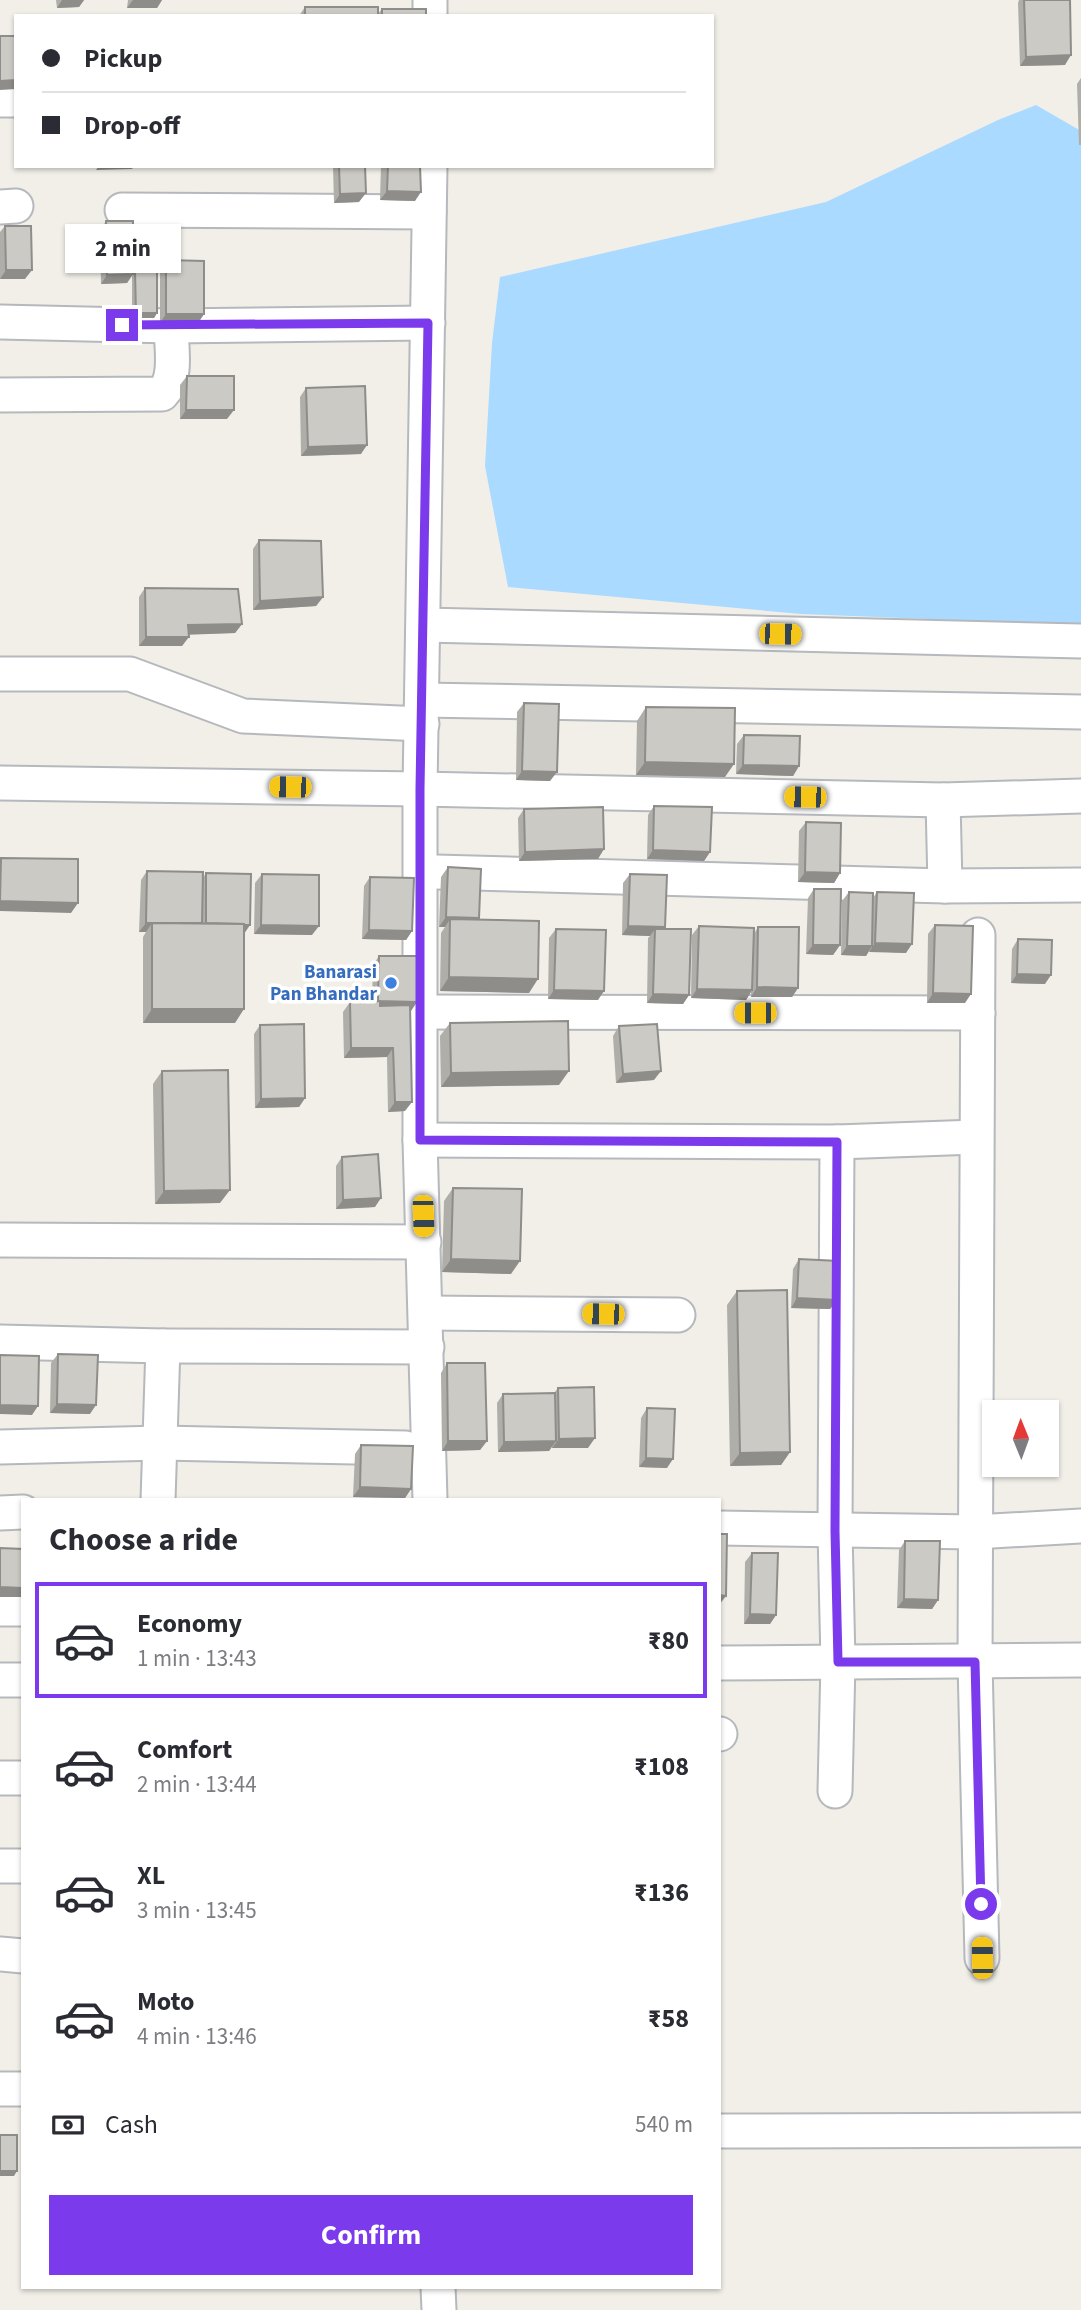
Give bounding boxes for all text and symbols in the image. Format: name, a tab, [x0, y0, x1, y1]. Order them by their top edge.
text: Pickup	[84, 40, 162, 77]
text: Drop-off	[84, 107, 180, 144]
callout: 2 min	[64, 224, 180, 272]
text: 2 min	[95, 232, 151, 265]
route end	[106, 309, 138, 341]
car	[759, 623, 802, 645]
car	[269, 776, 312, 798]
car	[784, 786, 827, 808]
place label: Banarasi Pan Bhandar	[270, 959, 377, 1008]
marker: Banarasi Pan Bhandar	[383, 975, 399, 991]
car	[735, 1003, 777, 1024]
car	[412, 1195, 435, 1237]
car	[582, 1303, 625, 1325]
north arrow	[982, 1400, 1059, 1477]
map controls	[982, 1400, 1059, 1477]
text: Choose a ride	[49, 1517, 238, 1563]
text: Economy	[137, 1605, 242, 1642]
icon: car	[53, 1609, 116, 1672]
text: ₹80	[648, 1622, 689, 1659]
text: 1 min · 13:43	[137, 1642, 257, 1675]
text: Comfort	[137, 1731, 232, 1768]
icon: car	[53, 1735, 116, 1798]
text: ₹108	[634, 1748, 689, 1785]
text: 2 min · 13:44	[137, 1768, 257, 1801]
text: XL	[137, 1857, 165, 1894]
icon: car	[53, 1861, 116, 1924]
text: ₹136	[634, 1874, 689, 1911]
route start	[965, 1888, 997, 1920]
text: 3 min · 13:45	[137, 1894, 257, 1927]
car	[972, 1937, 993, 1979]
text: Moto	[137, 1983, 194, 2020]
icon: car	[53, 1987, 116, 2050]
text: ₹58	[648, 2000, 689, 2037]
text: 4 min · 13:46	[137, 2020, 257, 2053]
icon: cash	[49, 2106, 87, 2144]
text: Cash	[105, 2106, 158, 2143]
text: 540 m	[635, 2108, 693, 2141]
button: Confirm	[49, 2195, 693, 2275]

